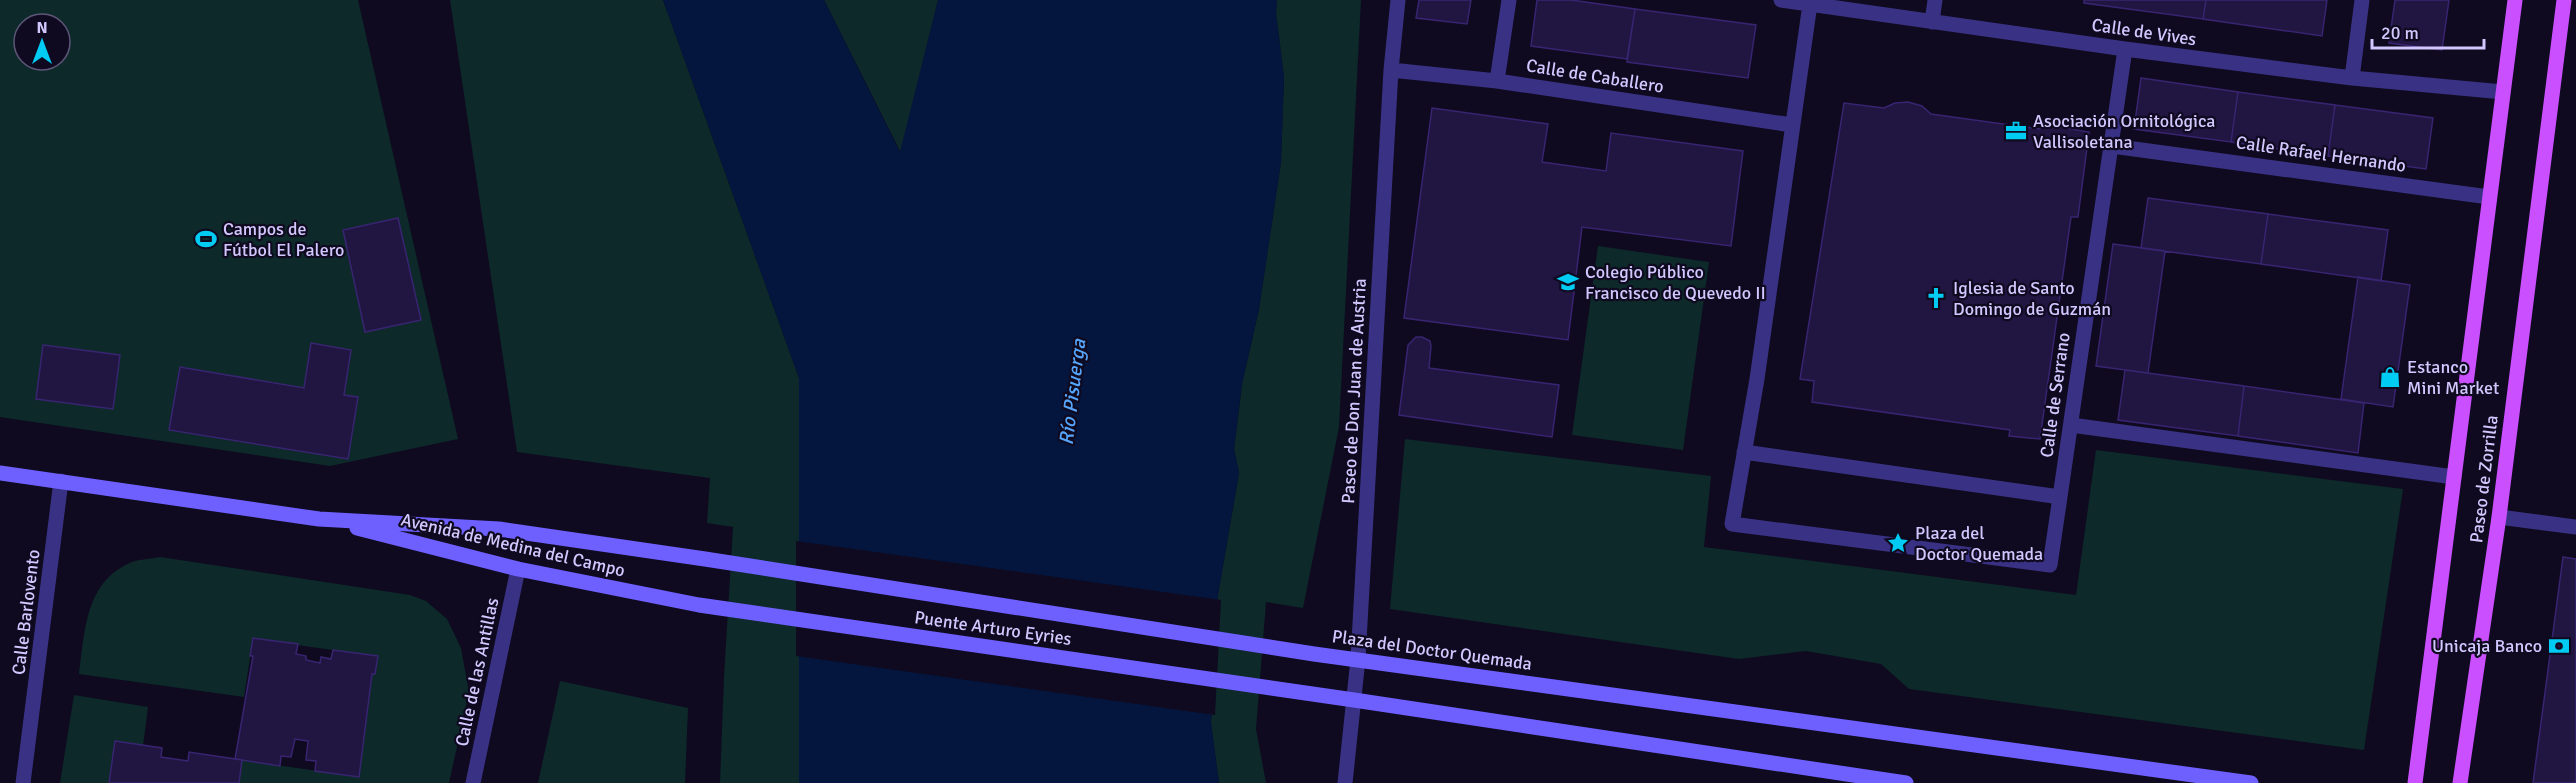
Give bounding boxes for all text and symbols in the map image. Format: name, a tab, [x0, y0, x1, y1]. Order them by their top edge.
north arrow	[12, 12, 72, 72]
scale bar	[2372, 12, 2484, 50]
street label: Calle de Vives	[2090, 14, 2198, 50]
text: N	[36, 18, 48, 38]
text: 20 m	[2381, 22, 2419, 44]
street label: Calle de Caballero	[1525, 54, 1665, 98]
place label: Asociación Ornitológica Vallisoletana	[2033, 110, 2216, 153]
office icon: Asociación Ornitológica Vallisoletana	[2004, 119, 2028, 143]
street label: Calle Rafael Hernando	[2234, 131, 2408, 177]
place label: Campos de Fútbol El Palero	[223, 218, 344, 261]
sports icon: Campos de Fútbol El Palero	[194, 227, 218, 251]
place label: Colegio Público Francisco de Quevedo II	[1585, 261, 1766, 304]
school or university icon: Colegio Público Francisco de Quevedo II	[1556, 270, 1580, 294]
place label: Iglesia de Santo Domingo de Guzmán	[1953, 277, 2111, 320]
street label: Paseo de Don Juan de Austria	[1337, 278, 1371, 504]
church icon: Iglesia de Santo Domingo de Guzmán	[1924, 286, 1948, 310]
street label: Calle de Serrano	[2035, 331, 2075, 459]
water label: Río Pisuerga	[1054, 337, 1091, 446]
place label: Estanco Mini Market	[2407, 356, 2499, 399]
shop icon: Estanco Mini Market	[2378, 365, 2402, 389]
street label: Paseo de Zorrilla	[2465, 414, 2503, 544]
street label: Avenida de Medina del Campo	[399, 508, 627, 582]
place label: Plaza del Doctor Quemada	[1915, 522, 2043, 565]
place icon: Plaza del Doctor Quemada	[1886, 531, 1910, 555]
street label: Calle Barlovento	[7, 548, 45, 676]
street label: Calle de las Antillas	[451, 596, 504, 748]
street label: Puente Arturo Eyries	[913, 606, 1073, 650]
street label: Plaza del Doctor Quemada	[1331, 625, 1533, 675]
bank icon: Unicaja Banco	[2547, 634, 2571, 658]
place label: Unicaja Banco	[2432, 635, 2542, 657]

